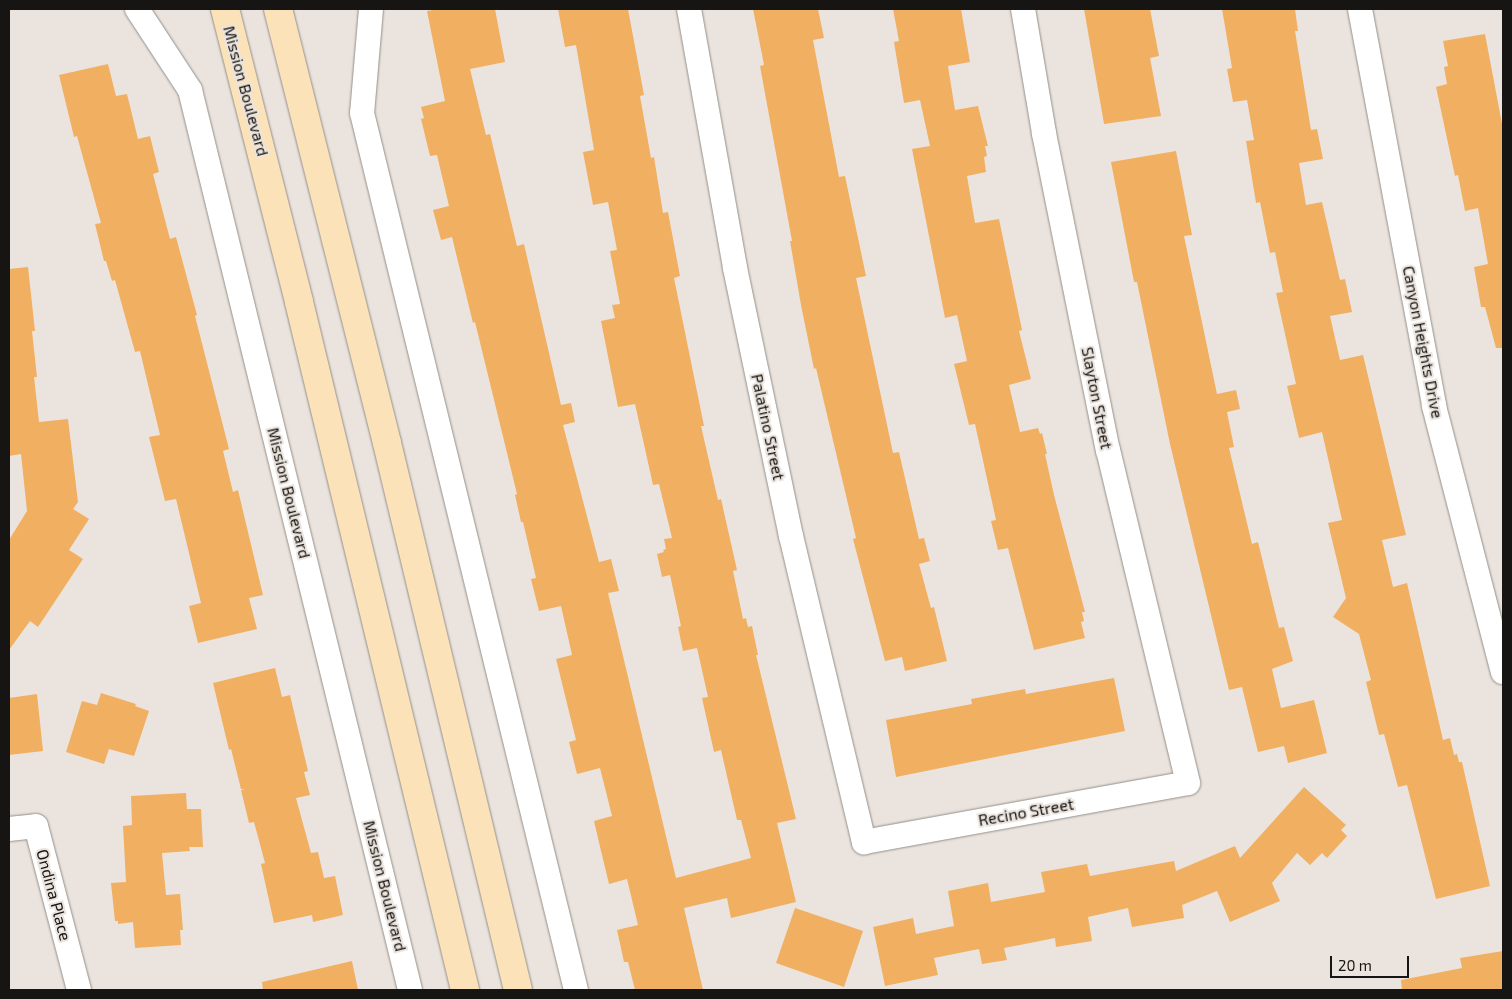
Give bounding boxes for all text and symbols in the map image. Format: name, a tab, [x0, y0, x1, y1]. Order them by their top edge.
street label: Mission Boulevard	[219, 24, 273, 158]
street label: Canyon Heights Drive	[1399, 264, 1447, 420]
street label: Slayton Street	[1078, 345, 1116, 451]
street label: Palatino Street	[747, 372, 789, 482]
street label: Mission Boulevard	[263, 426, 315, 560]
street label: Recino Street	[977, 794, 1075, 830]
street label: Mission Boulevard	[359, 819, 411, 953]
street label: Ondina Place	[33, 847, 75, 943]
scale bar	[1332, 946, 1411, 978]
text: 20 m	[1338, 956, 1372, 974]

